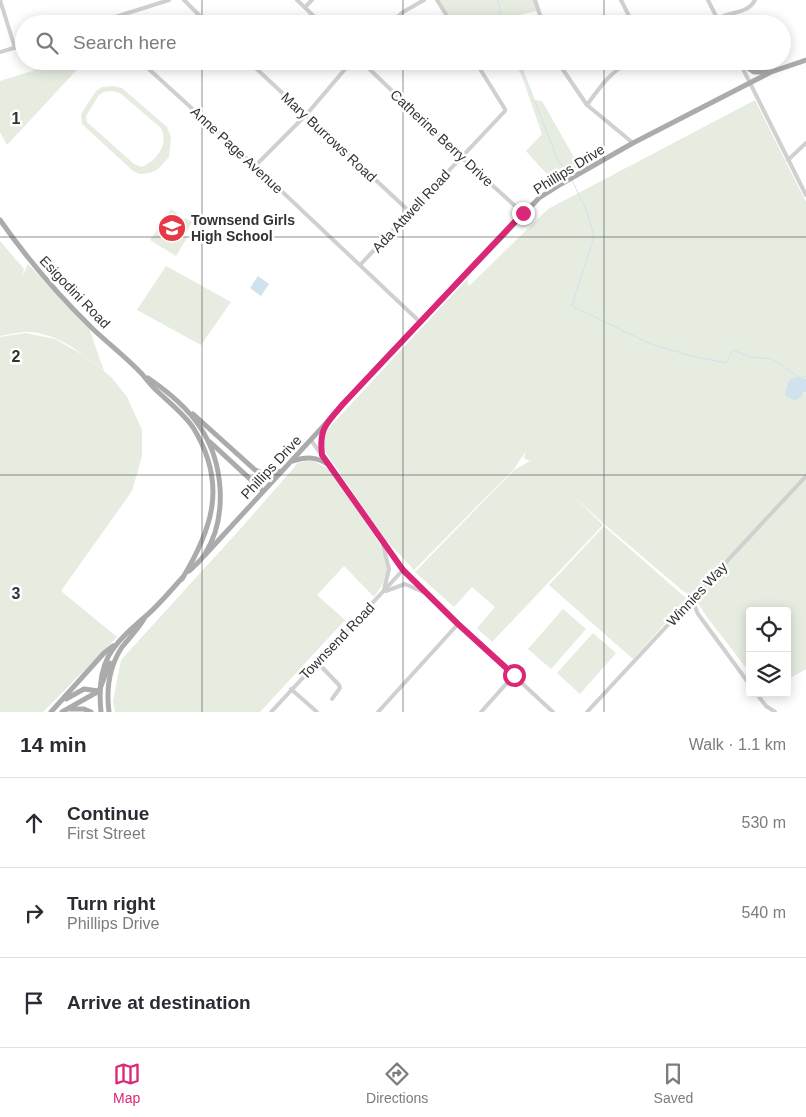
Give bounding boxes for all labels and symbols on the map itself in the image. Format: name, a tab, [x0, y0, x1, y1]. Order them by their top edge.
street label: Catherine Berry Drive	[387, 86, 497, 190]
street label: Mary Burrows Road	[278, 89, 380, 185]
street label: Anne Page Avenue	[188, 103, 286, 197]
text: 1	[12, 110, 21, 127]
street label: Phillips Drive	[530, 141, 608, 197]
street label: Ada Attwell Road	[369, 167, 453, 255]
route end	[512, 202, 535, 225]
place label: Townsend Girls High School	[191, 212, 295, 244]
school or university icon: Townsend Girls High School	[157, 213, 187, 243]
street label: Esigodini Road	[37, 253, 113, 331]
text: 2	[12, 348, 21, 365]
street label: Phillips Drive	[238, 432, 305, 502]
street label: Winnies Way	[663, 559, 731, 629]
text: 3	[12, 585, 21, 602]
street label: Townsend Road	[296, 599, 378, 683]
route start	[503, 664, 526, 687]

